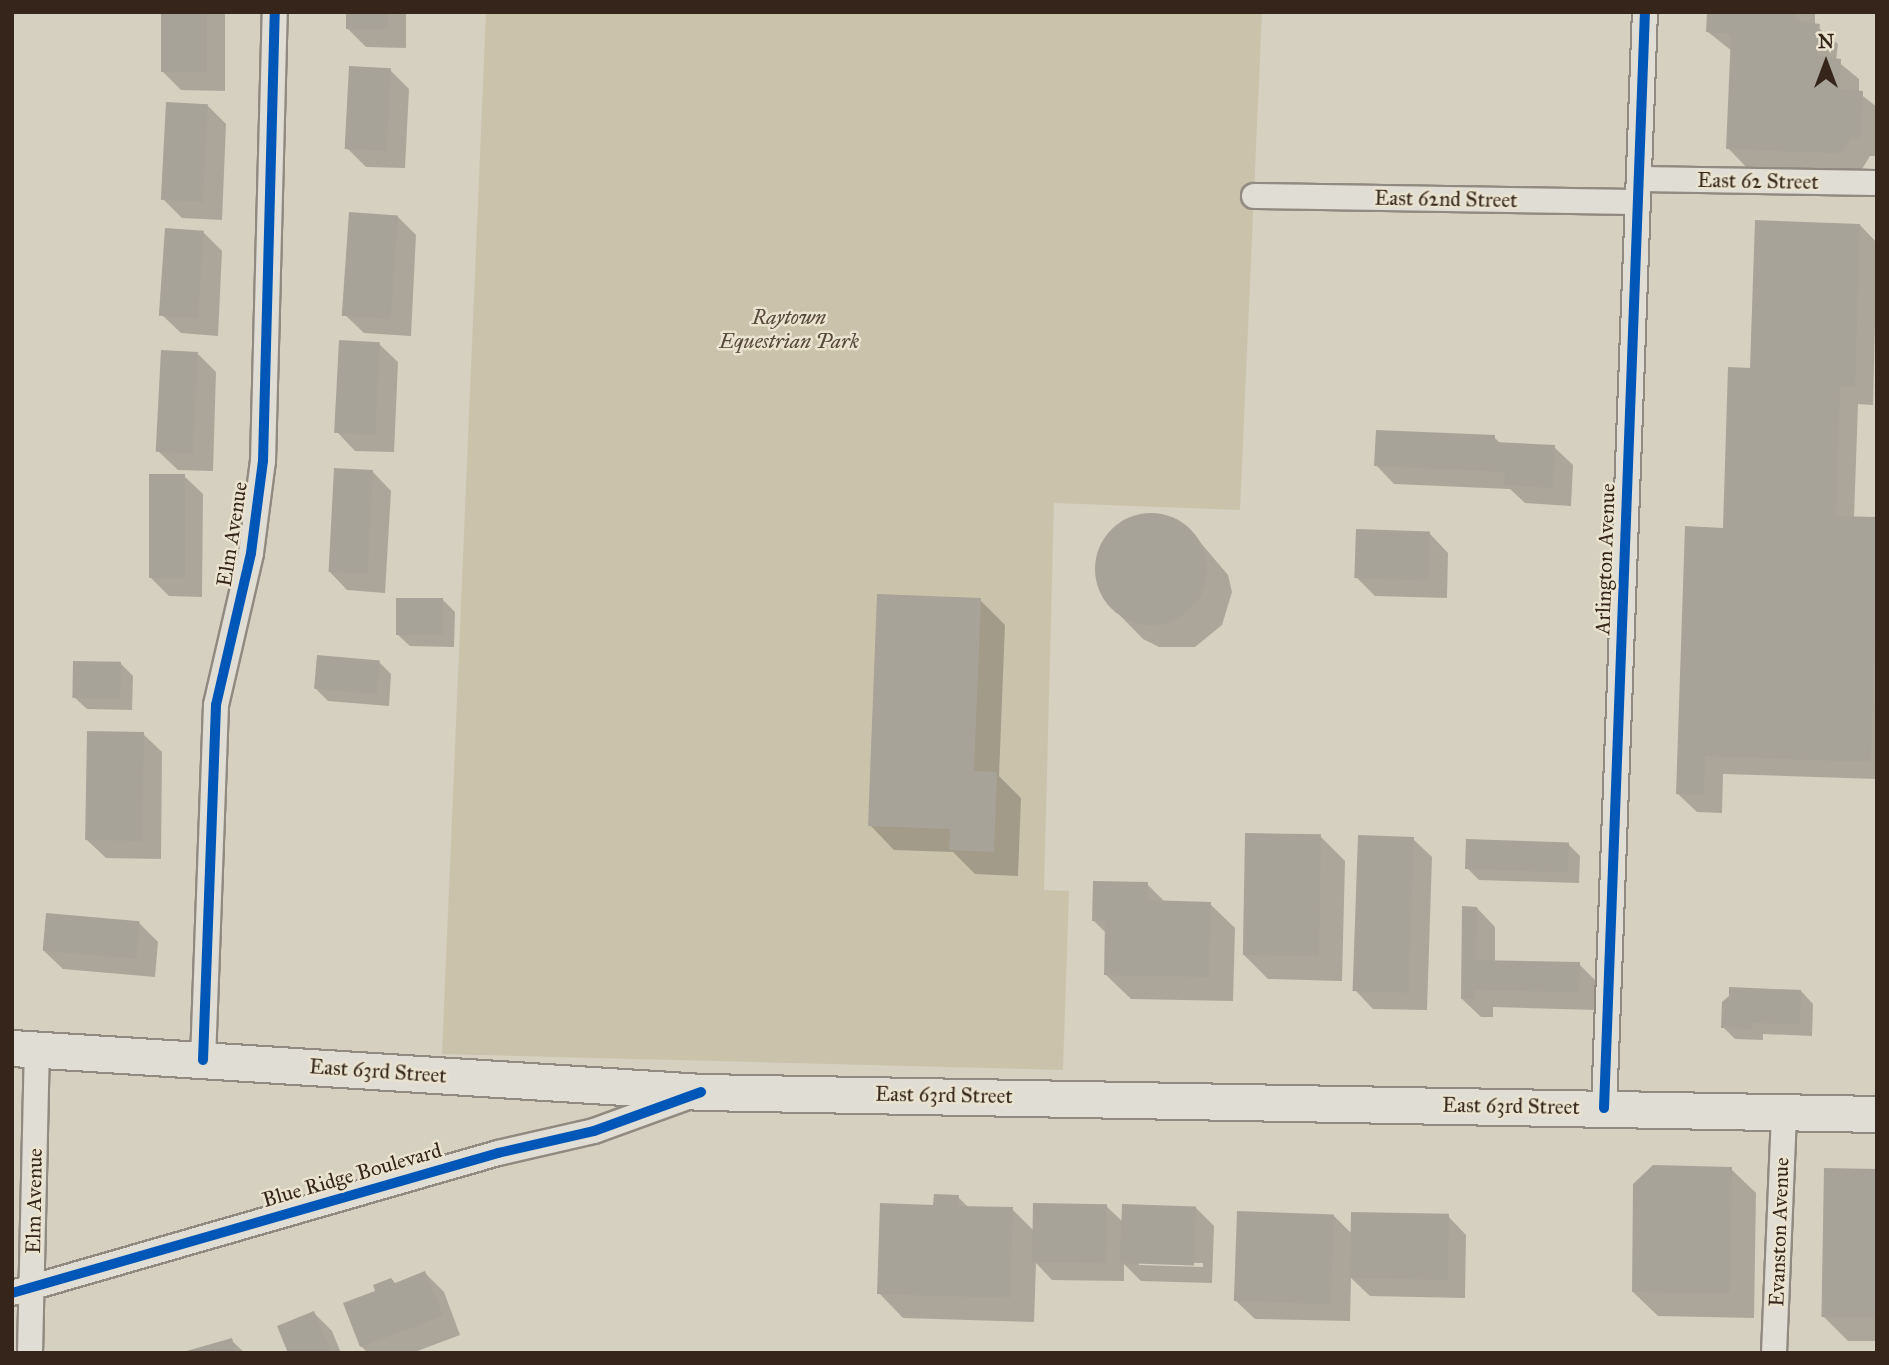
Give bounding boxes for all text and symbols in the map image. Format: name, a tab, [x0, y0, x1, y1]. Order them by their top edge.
north arrow	[1791, 28, 1861, 98]
text: N	[1818, 30, 1834, 53]
street label: East 62 Street	[1697, 167, 1819, 195]
street label: East 62nd Street	[1374, 185, 1518, 213]
park label: Raytown Equestrian Park	[719, 304, 859, 354]
street label: Elm Avenue	[211, 480, 253, 588]
street label: Arlington Avenue	[1590, 483, 1620, 635]
street label: East 63rd Street	[308, 1054, 448, 1088]
street label: East 63rd Street	[875, 1081, 1013, 1109]
street label: East 63rd Street	[1442, 1092, 1580, 1120]
street label: Blue Ridge Boulevard	[259, 1137, 445, 1213]
street label: Elm Avenue	[20, 1148, 48, 1254]
street label: Evanston Avenue	[1764, 1157, 1794, 1307]

